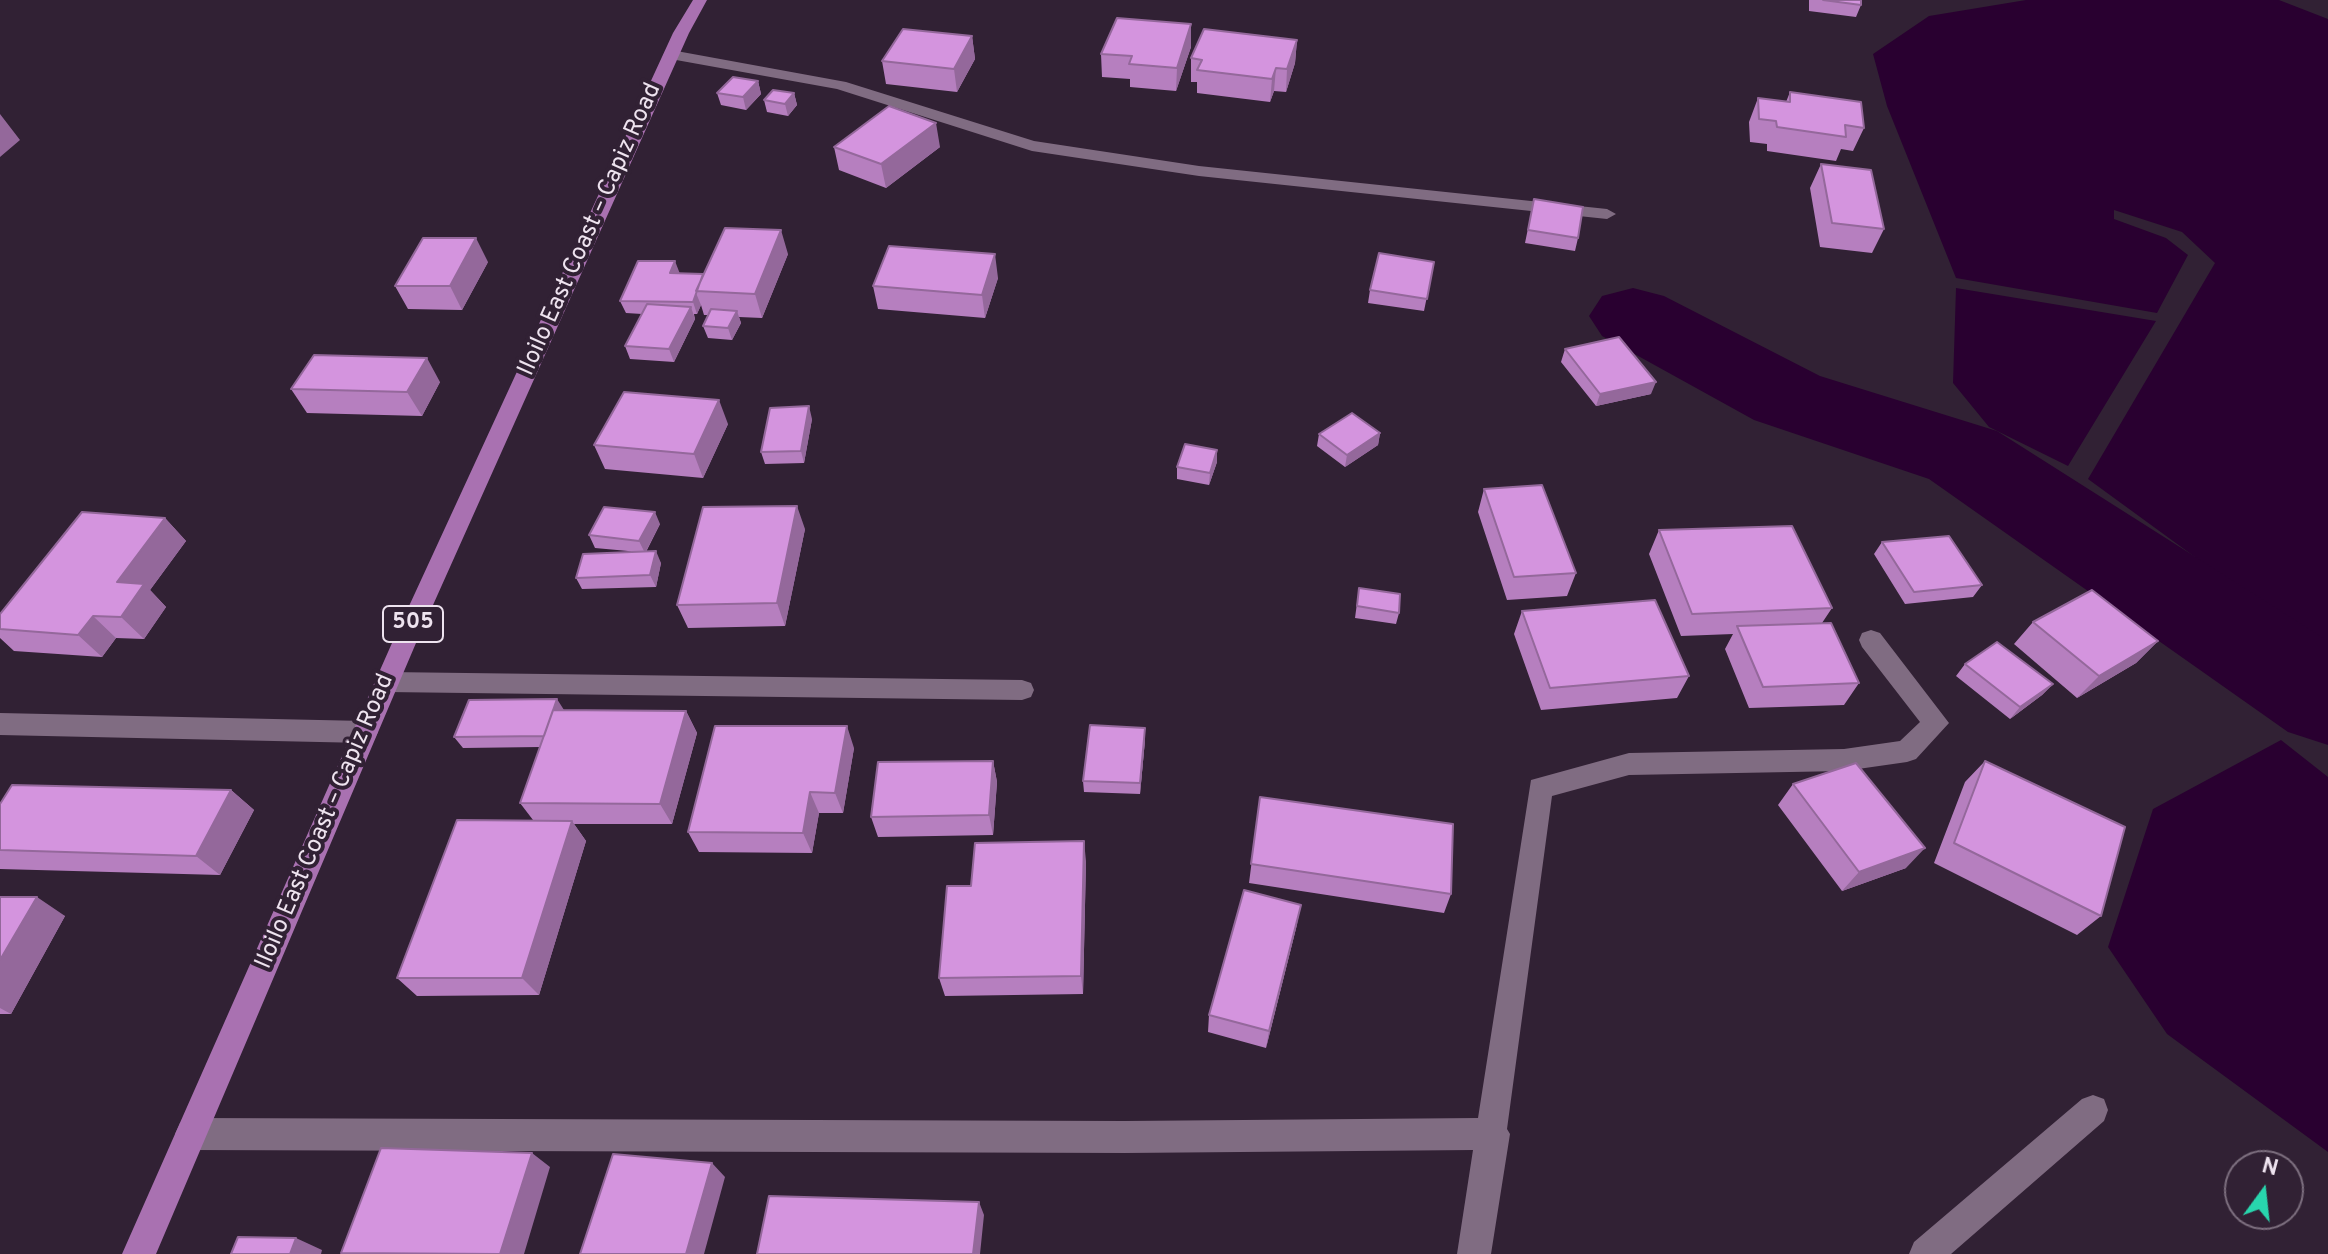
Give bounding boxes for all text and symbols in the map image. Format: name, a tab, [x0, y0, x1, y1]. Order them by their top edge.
street label: Iloilo East Coast – Capiz Road	[513, 79, 669, 381]
road number: 505	[383, 606, 443, 642]
street label: Iloilo East Coast – Capiz Road	[251, 670, 401, 974]
north arrow	[2224, 1150, 2304, 1230]
text: N	[2259, 1153, 2281, 1183]

